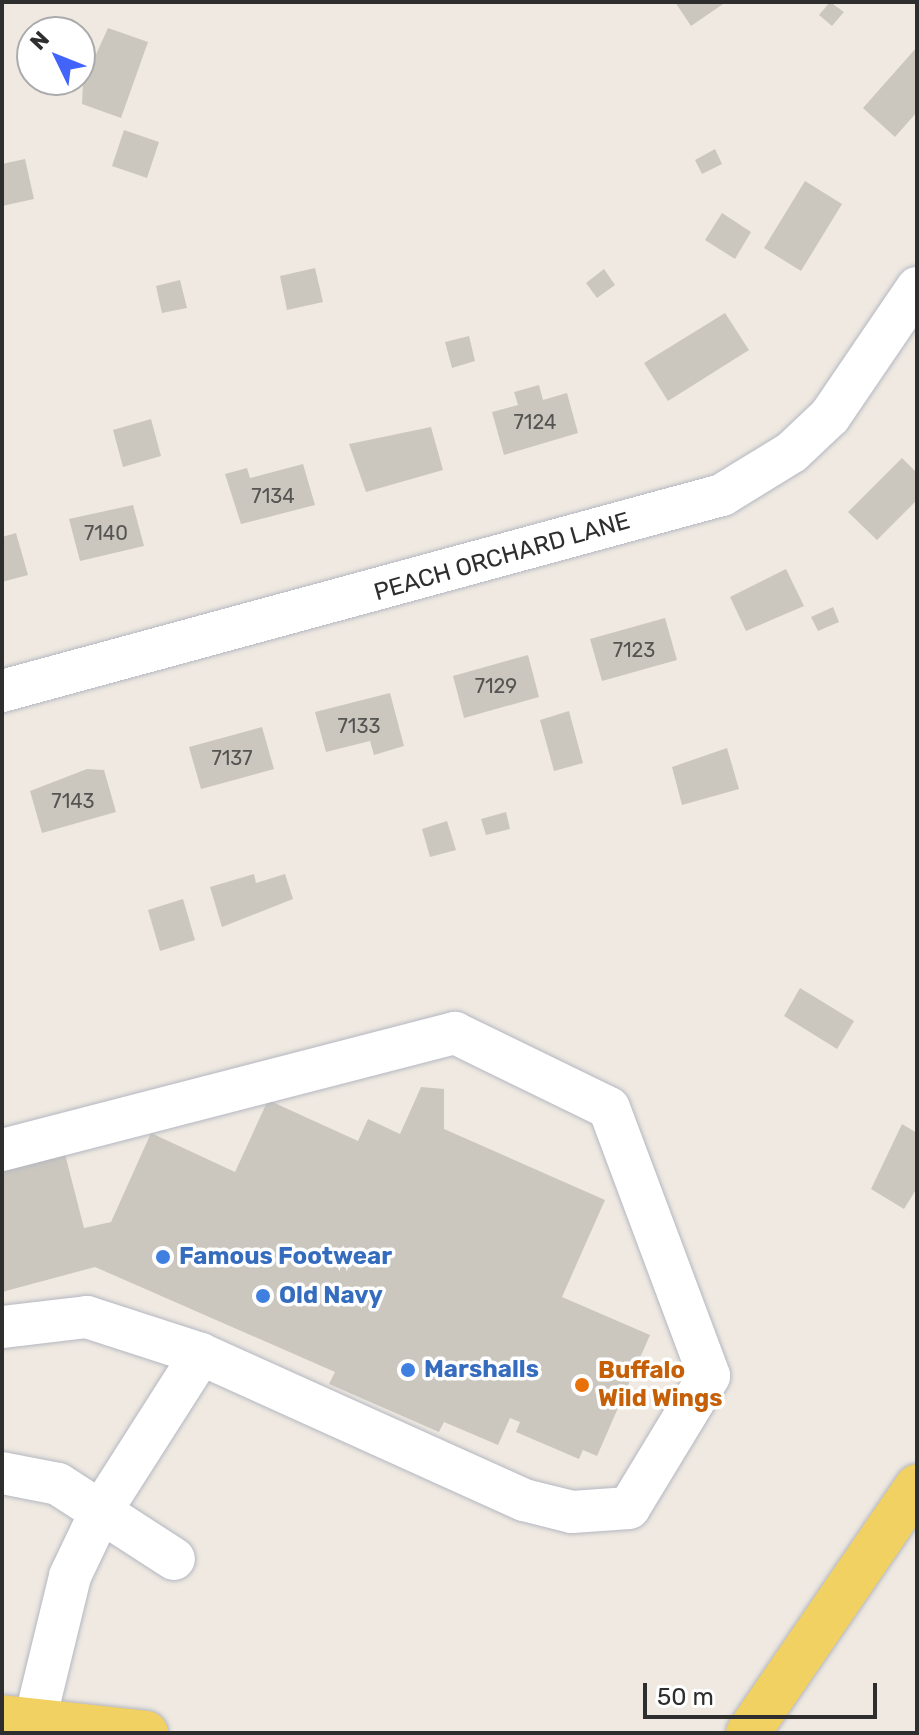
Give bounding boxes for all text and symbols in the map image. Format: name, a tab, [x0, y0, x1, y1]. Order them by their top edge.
north arrow	[16, 16, 96, 96]
text: N	[24, 26, 55, 56]
house number: 7124	[514, 410, 556, 434]
house number: 7134	[251, 484, 295, 508]
street label: PEACH ORCHARD LANE	[371, 507, 633, 607]
house number: 7140	[84, 521, 128, 545]
house number: 7123	[613, 638, 655, 662]
house number: 7129	[475, 674, 517, 698]
house number: 7133	[338, 714, 380, 738]
house number: 7137	[211, 746, 253, 770]
house number: 7143	[51, 789, 95, 813]
place label: Famous Footwear	[179, 1243, 392, 1271]
marker: Famous Footwear	[154, 1248, 172, 1266]
place label: Old Navy	[279, 1282, 383, 1310]
marker: Old Navy	[254, 1287, 272, 1305]
place label: Marshalls	[424, 1356, 539, 1384]
place label: Buffalo Wild Wings	[598, 1357, 723, 1413]
marker: Marshalls	[399, 1361, 417, 1379]
marker: Buffalo Wild Wings	[573, 1376, 591, 1394]
scale bar	[647, 1667, 881, 1717]
text: 50 m	[657, 1683, 714, 1711]

